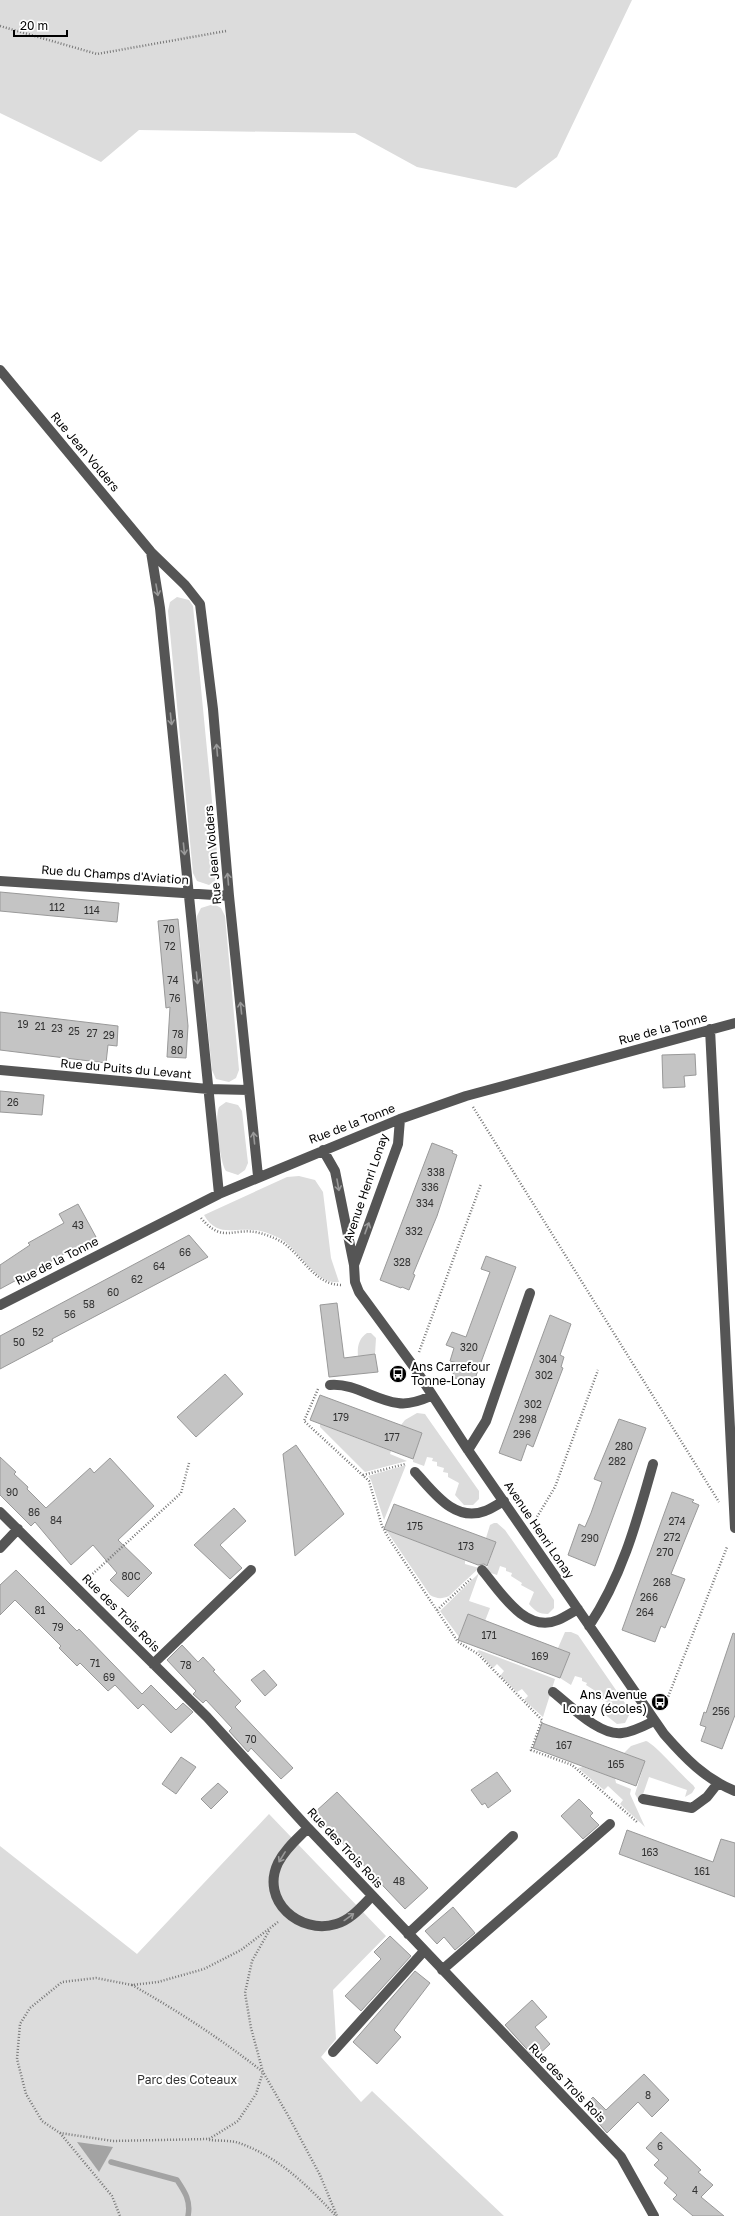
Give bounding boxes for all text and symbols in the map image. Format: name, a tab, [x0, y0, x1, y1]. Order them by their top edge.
scale bar	[14, 12, 67, 38]
text: 20 m	[20, 18, 48, 33]
street label: Rue Jean Volders	[48, 409, 123, 495]
one-way arrow	[153, 583, 161, 596]
one-way arrow	[168, 712, 175, 725]
one-way arrow	[213, 743, 220, 756]
street label: Rue Jean Volders	[201, 805, 224, 905]
one-way arrow	[180, 842, 188, 855]
street label: Rue du Champs d'Aviation	[41, 862, 189, 887]
one-way arrow	[224, 873, 231, 886]
house number: 112	[49, 901, 65, 913]
house number: 114	[84, 904, 100, 916]
house number: 70	[163, 923, 175, 935]
house number: 72	[164, 940, 176, 952]
one-way arrow	[193, 971, 200, 984]
house number: 74	[167, 974, 179, 986]
house number: 76	[169, 992, 181, 1004]
one-way arrow	[237, 1002, 245, 1015]
street label: Rue de la Tonne	[617, 1009, 709, 1048]
house number: 19	[18, 1018, 28, 1030]
house number: 21	[35, 1020, 45, 1032]
house number: 23	[51, 1022, 63, 1034]
house number: 25	[68, 1025, 80, 1037]
house number: 27	[86, 1027, 98, 1039]
house number: 78	[172, 1028, 184, 1040]
house number: 29	[103, 1029, 115, 1041]
house number: 80	[171, 1044, 183, 1056]
street label: Rue du Puits du Levant	[60, 1055, 192, 1082]
house number: 26	[7, 1096, 19, 1108]
street label: Rue de la Tonne	[306, 1100, 397, 1147]
street label: Avenue Henri Lonay	[340, 1131, 391, 1244]
one-way arrow	[251, 1132, 258, 1145]
house number: 338	[427, 1166, 445, 1178]
one-way arrow	[334, 1178, 342, 1191]
house number: 336	[421, 1181, 439, 1193]
house number: 334	[416, 1197, 434, 1209]
house number: 43	[72, 1219, 84, 1231]
one-way arrow	[364, 1222, 371, 1235]
house number: 332	[405, 1225, 423, 1237]
street label: Rue de la Tonne	[13, 1233, 101, 1288]
house number: 66	[179, 1246, 191, 1258]
house number: 328	[393, 1256, 411, 1268]
house number: 64	[153, 1260, 165, 1272]
house number: 62	[131, 1273, 143, 1285]
house number: 60	[107, 1286, 119, 1298]
house number: 58	[83, 1298, 95, 1310]
house number: 56	[64, 1308, 76, 1320]
house number: 52	[32, 1326, 44, 1338]
house number: 50	[13, 1336, 25, 1348]
house number: 320	[460, 1341, 478, 1353]
house number: 304	[539, 1353, 557, 1365]
place label: Ans Carrefour Tonne-Lonay	[411, 1359, 491, 1388]
bus stop icon: Ans Carrefour Tonne-Lonay	[388, 1364, 408, 1384]
house number: 302	[535, 1369, 553, 1381]
house number: 302	[524, 1398, 542, 1410]
house number: 179	[333, 1411, 349, 1423]
house number: 298	[519, 1413, 537, 1425]
house number: 296	[513, 1428, 531, 1440]
house number: 177	[384, 1431, 400, 1443]
house number: 280	[615, 1440, 633, 1452]
house number: 282	[608, 1455, 626, 1467]
street label: Avenue Henri Lonay	[501, 1478, 578, 1582]
house number: 90	[6, 1486, 18, 1498]
house number: 86	[28, 1506, 40, 1518]
house number: 84	[50, 1514, 62, 1526]
house number: 274	[668, 1515, 686, 1527]
house number: 175	[407, 1520, 423, 1532]
house number: 272	[664, 1531, 681, 1543]
house number: 290	[581, 1532, 599, 1544]
house number: 173	[458, 1540, 474, 1552]
house number: 270	[656, 1546, 674, 1558]
street label: Rue des Trois Rois	[79, 1570, 164, 1655]
house number: 80C	[121, 1570, 141, 1582]
house number: 268	[653, 1576, 671, 1588]
house number: 266	[640, 1591, 658, 1603]
house number: 81	[35, 1604, 46, 1616]
house number: 264	[636, 1606, 654, 1618]
house number: 79	[52, 1621, 64, 1633]
house number: 171	[482, 1629, 497, 1641]
house number: 169	[532, 1650, 548, 1662]
house number: 71	[90, 1657, 100, 1669]
house number: 78	[180, 1659, 192, 1671]
house number: 69	[103, 1671, 115, 1683]
place label: Ans Avenue Lonay (écoles)	[563, 1687, 647, 1716]
bus stop icon: Ans Avenue Lonay (écoles)	[650, 1692, 670, 1712]
house number: 256	[712, 1705, 730, 1717]
house number: 70	[245, 1733, 257, 1745]
house number: 167	[556, 1739, 572, 1751]
house number: 165	[608, 1758, 625, 1770]
street label: Rue des Trois Rois	[304, 1804, 386, 1891]
house number: 163	[642, 1846, 659, 1858]
one-way arrow	[277, 1851, 285, 1863]
house number: 161	[694, 1865, 710, 1877]
house number: 48	[393, 1875, 405, 1887]
one-way arrow	[344, 1912, 355, 1921]
street label: Rue des Trois Rois	[526, 2040, 609, 2125]
park label: Parc des Coteaux	[137, 2072, 237, 2087]
house number: 8	[645, 2089, 651, 2101]
house number: 6	[657, 2140, 663, 2152]
house number: 4	[692, 2184, 698, 2196]

